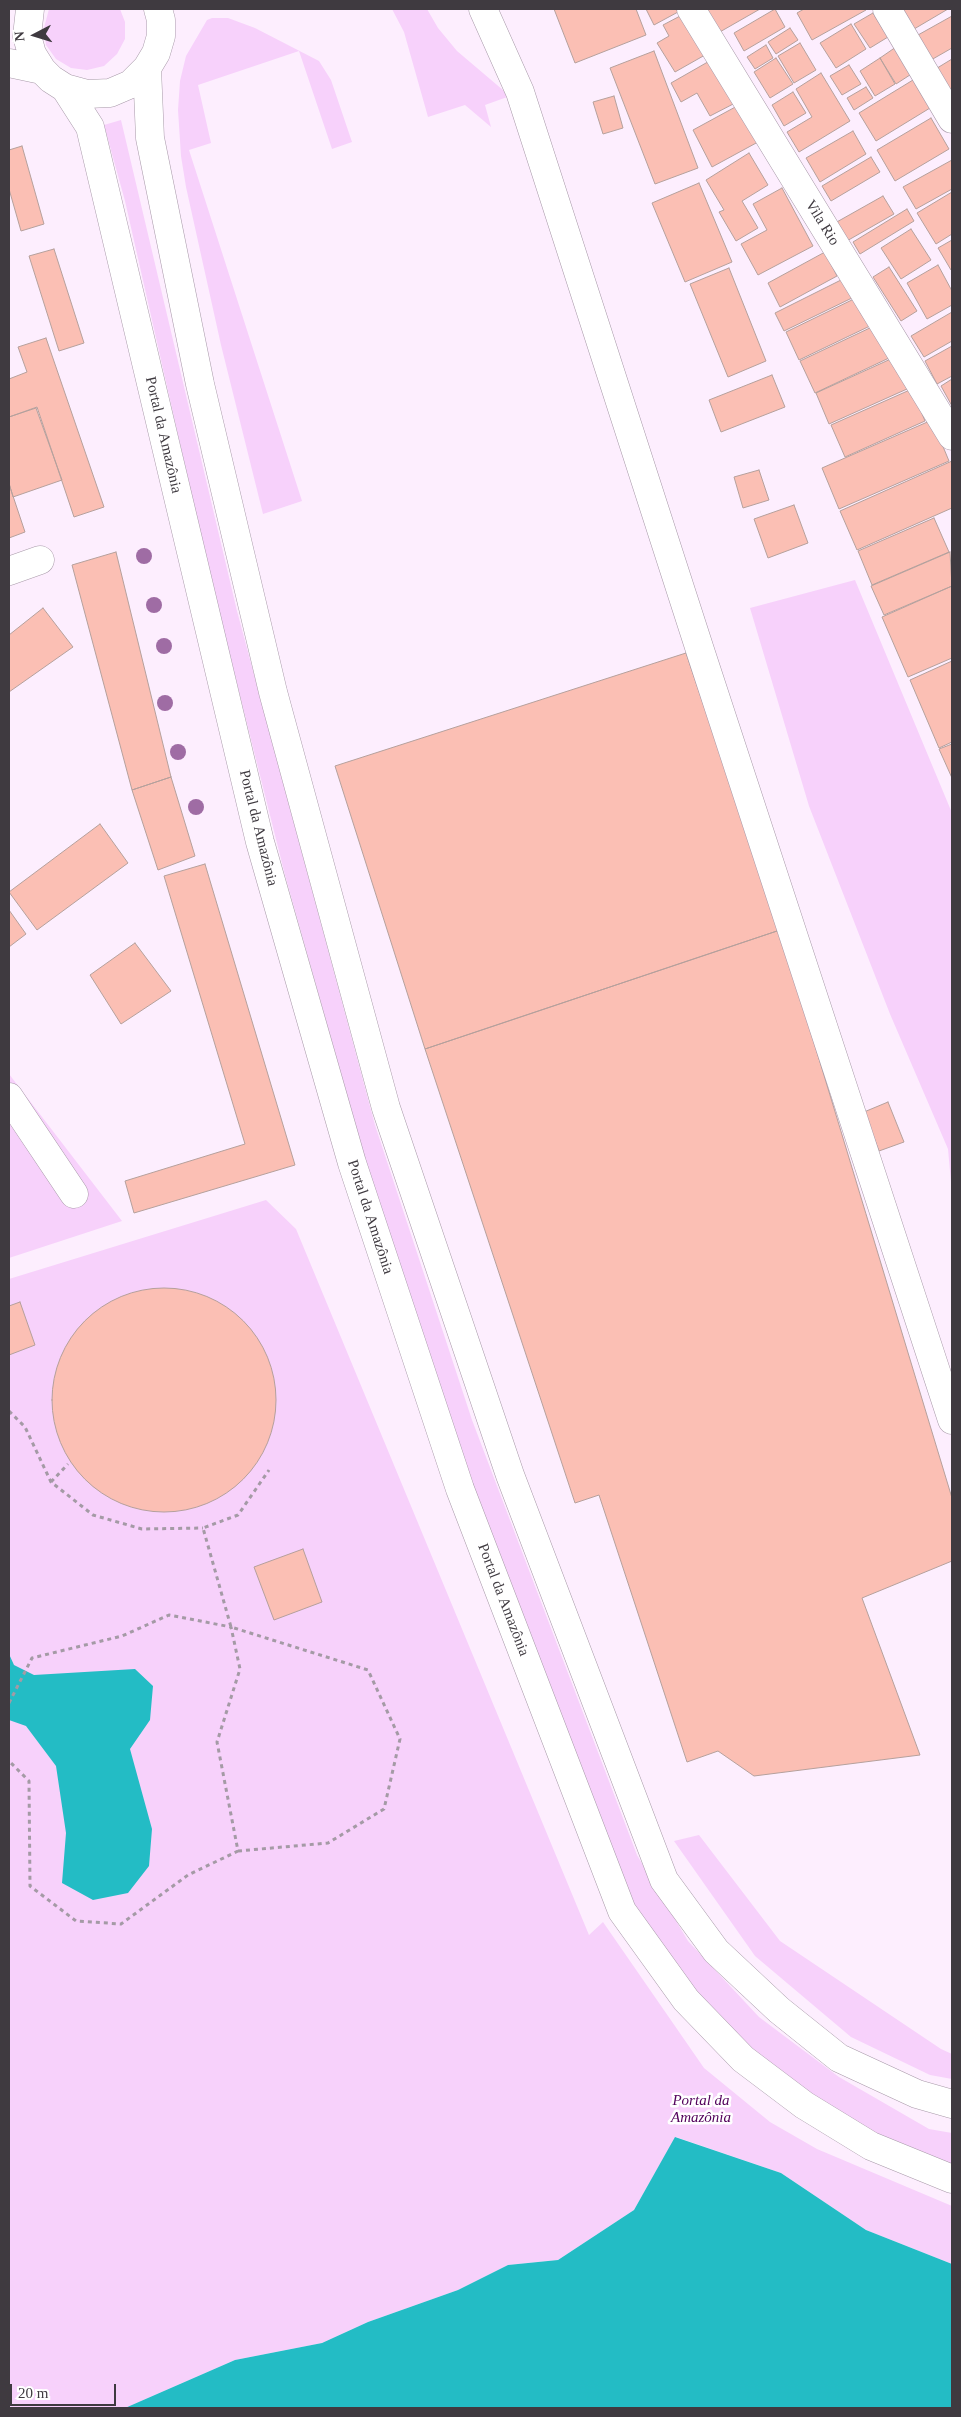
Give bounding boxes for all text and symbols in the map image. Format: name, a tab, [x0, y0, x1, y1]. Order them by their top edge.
north arrow	[10, 10, 60, 60]
text: N	[12, 31, 27, 42]
street label: Vila Rio	[801, 197, 843, 249]
street label: Portal da Amazônia	[141, 375, 185, 495]
street label: Portal da Amazônia	[235, 768, 281, 888]
street label: Portal da Amazônia	[343, 1158, 397, 1276]
street label: Portal da Amazônia	[473, 1541, 533, 1659]
park label: Portal da Amazônia	[671, 2092, 731, 2127]
scale bar	[12, 2374, 119, 2406]
text: 20 m	[18, 2385, 48, 2401]

